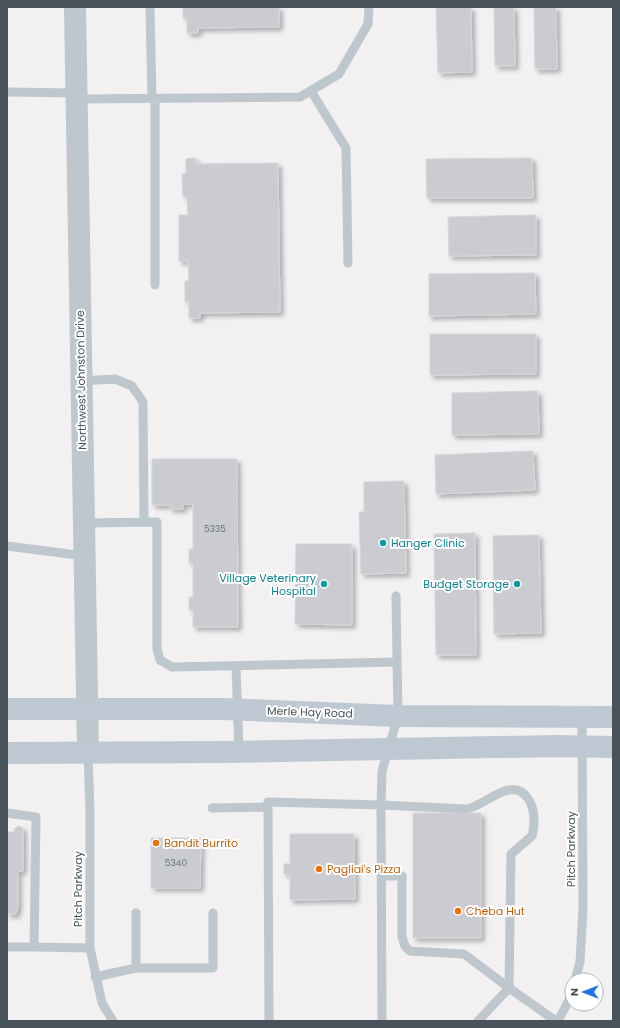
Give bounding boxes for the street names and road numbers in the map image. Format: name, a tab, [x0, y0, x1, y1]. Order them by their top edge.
street label: Northwest Johnston Drive	[72, 310, 90, 450]
street label: Merle Hay Road	[267, 703, 353, 721]
street label: Pitch Parkway	[563, 810, 579, 887]
street label: Pitch Parkway	[70, 850, 86, 927]

